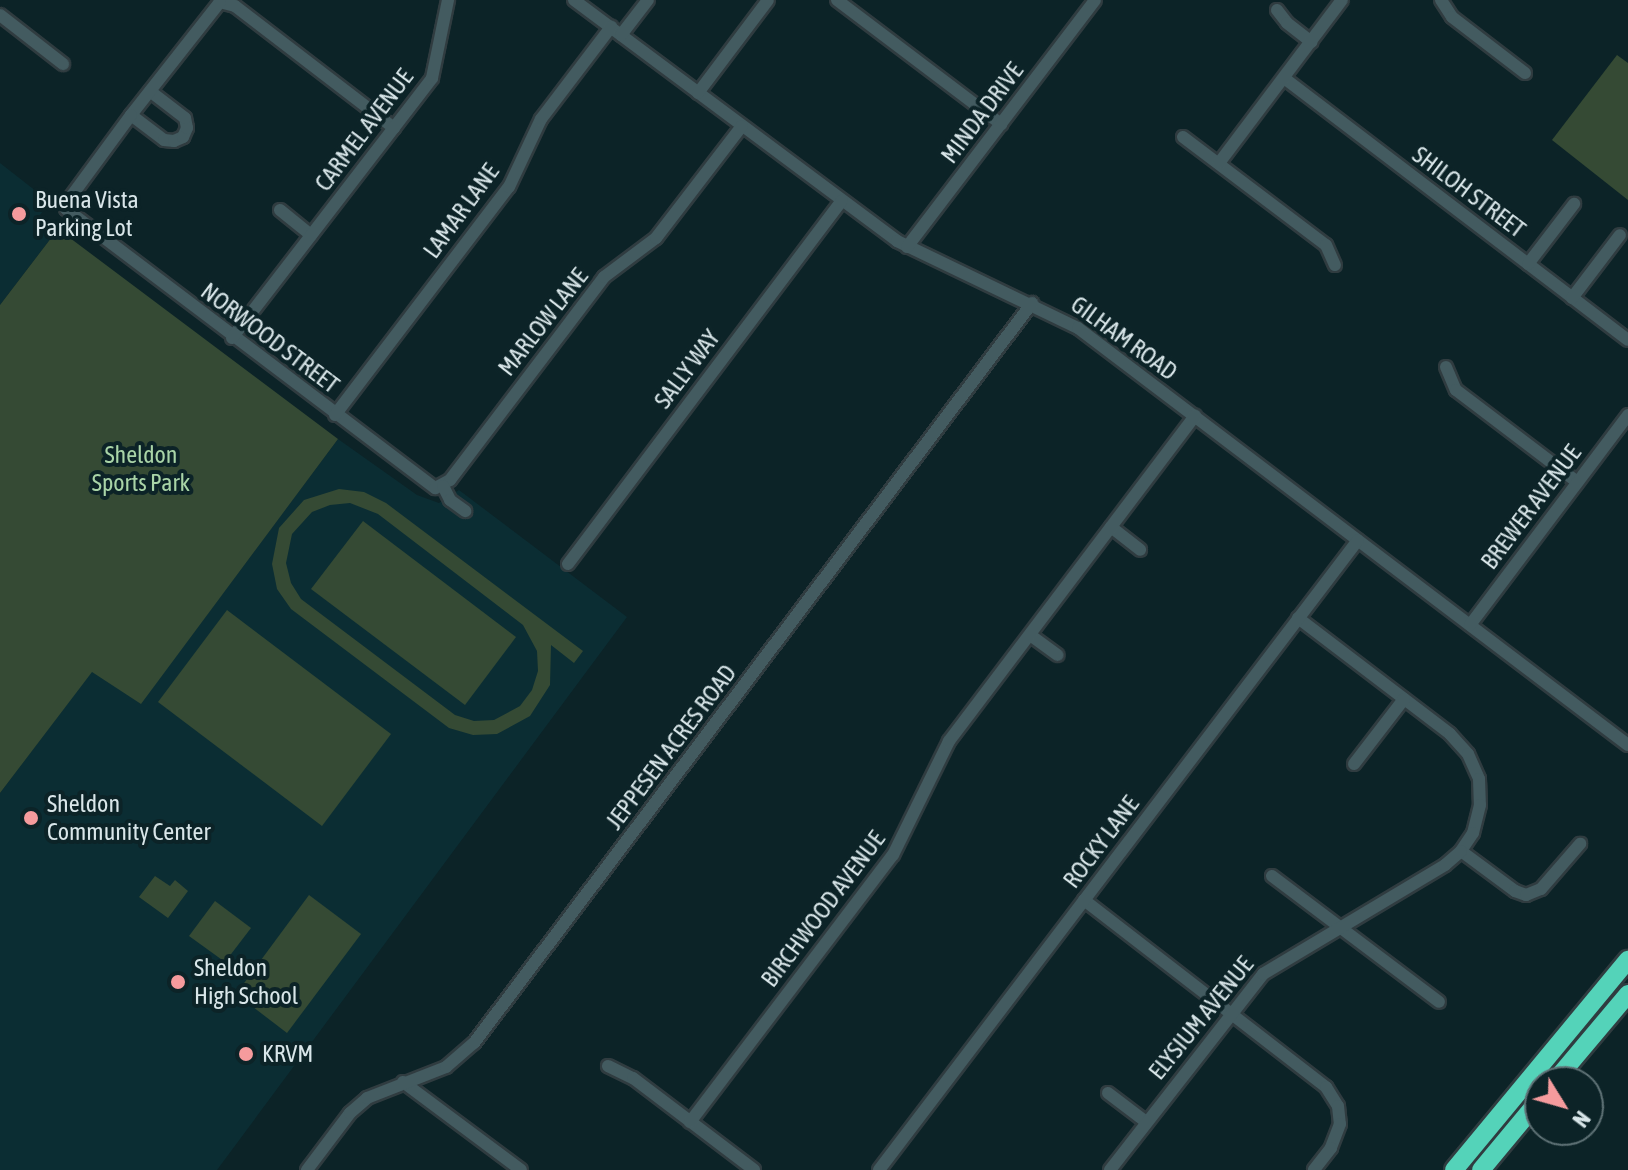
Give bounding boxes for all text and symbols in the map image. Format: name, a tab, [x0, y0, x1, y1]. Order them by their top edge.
street label: MINDA DRIVE	[935, 57, 1029, 169]
street label: CARMEL AVENUE	[309, 63, 419, 197]
street label: SHILOH STREET	[1407, 140, 1531, 244]
street label: LAMAR LANE	[417, 158, 505, 264]
place label: Buena Vista Parking Lot	[35, 186, 139, 242]
marker: Buena Vista Parking Lot	[10, 205, 28, 223]
street label: MARLOW LANE	[492, 262, 594, 382]
street label: NORWOOD STREET	[195, 277, 345, 399]
street label: GILHAM ROAD	[1065, 290, 1183, 386]
street label: SALLY WAY	[648, 324, 726, 414]
street label: BREWER AVENUE	[1475, 439, 1587, 575]
park label: Sheldon Sports Park	[92, 441, 190, 497]
street label: JEPPESEN ACRES ROAD	[600, 659, 742, 835]
place label: Sheldon Community Center	[47, 790, 210, 846]
street label: ROCKY LANE	[1057, 790, 1145, 894]
marker: Sheldon Community Center	[22, 809, 40, 827]
street label: BIRCHWOOD AVENUE	[755, 825, 891, 993]
street label: ELYSIUM AVENUE	[1143, 951, 1259, 1085]
place label: Sheldon High School	[194, 954, 298, 1010]
marker: Sheldon High School	[169, 973, 187, 991]
place label: KRVM	[262, 1040, 313, 1068]
marker: KRVM	[237, 1045, 255, 1063]
north arrow	[1524, 1066, 1604, 1146]
text: N	[1567, 1106, 1596, 1132]

